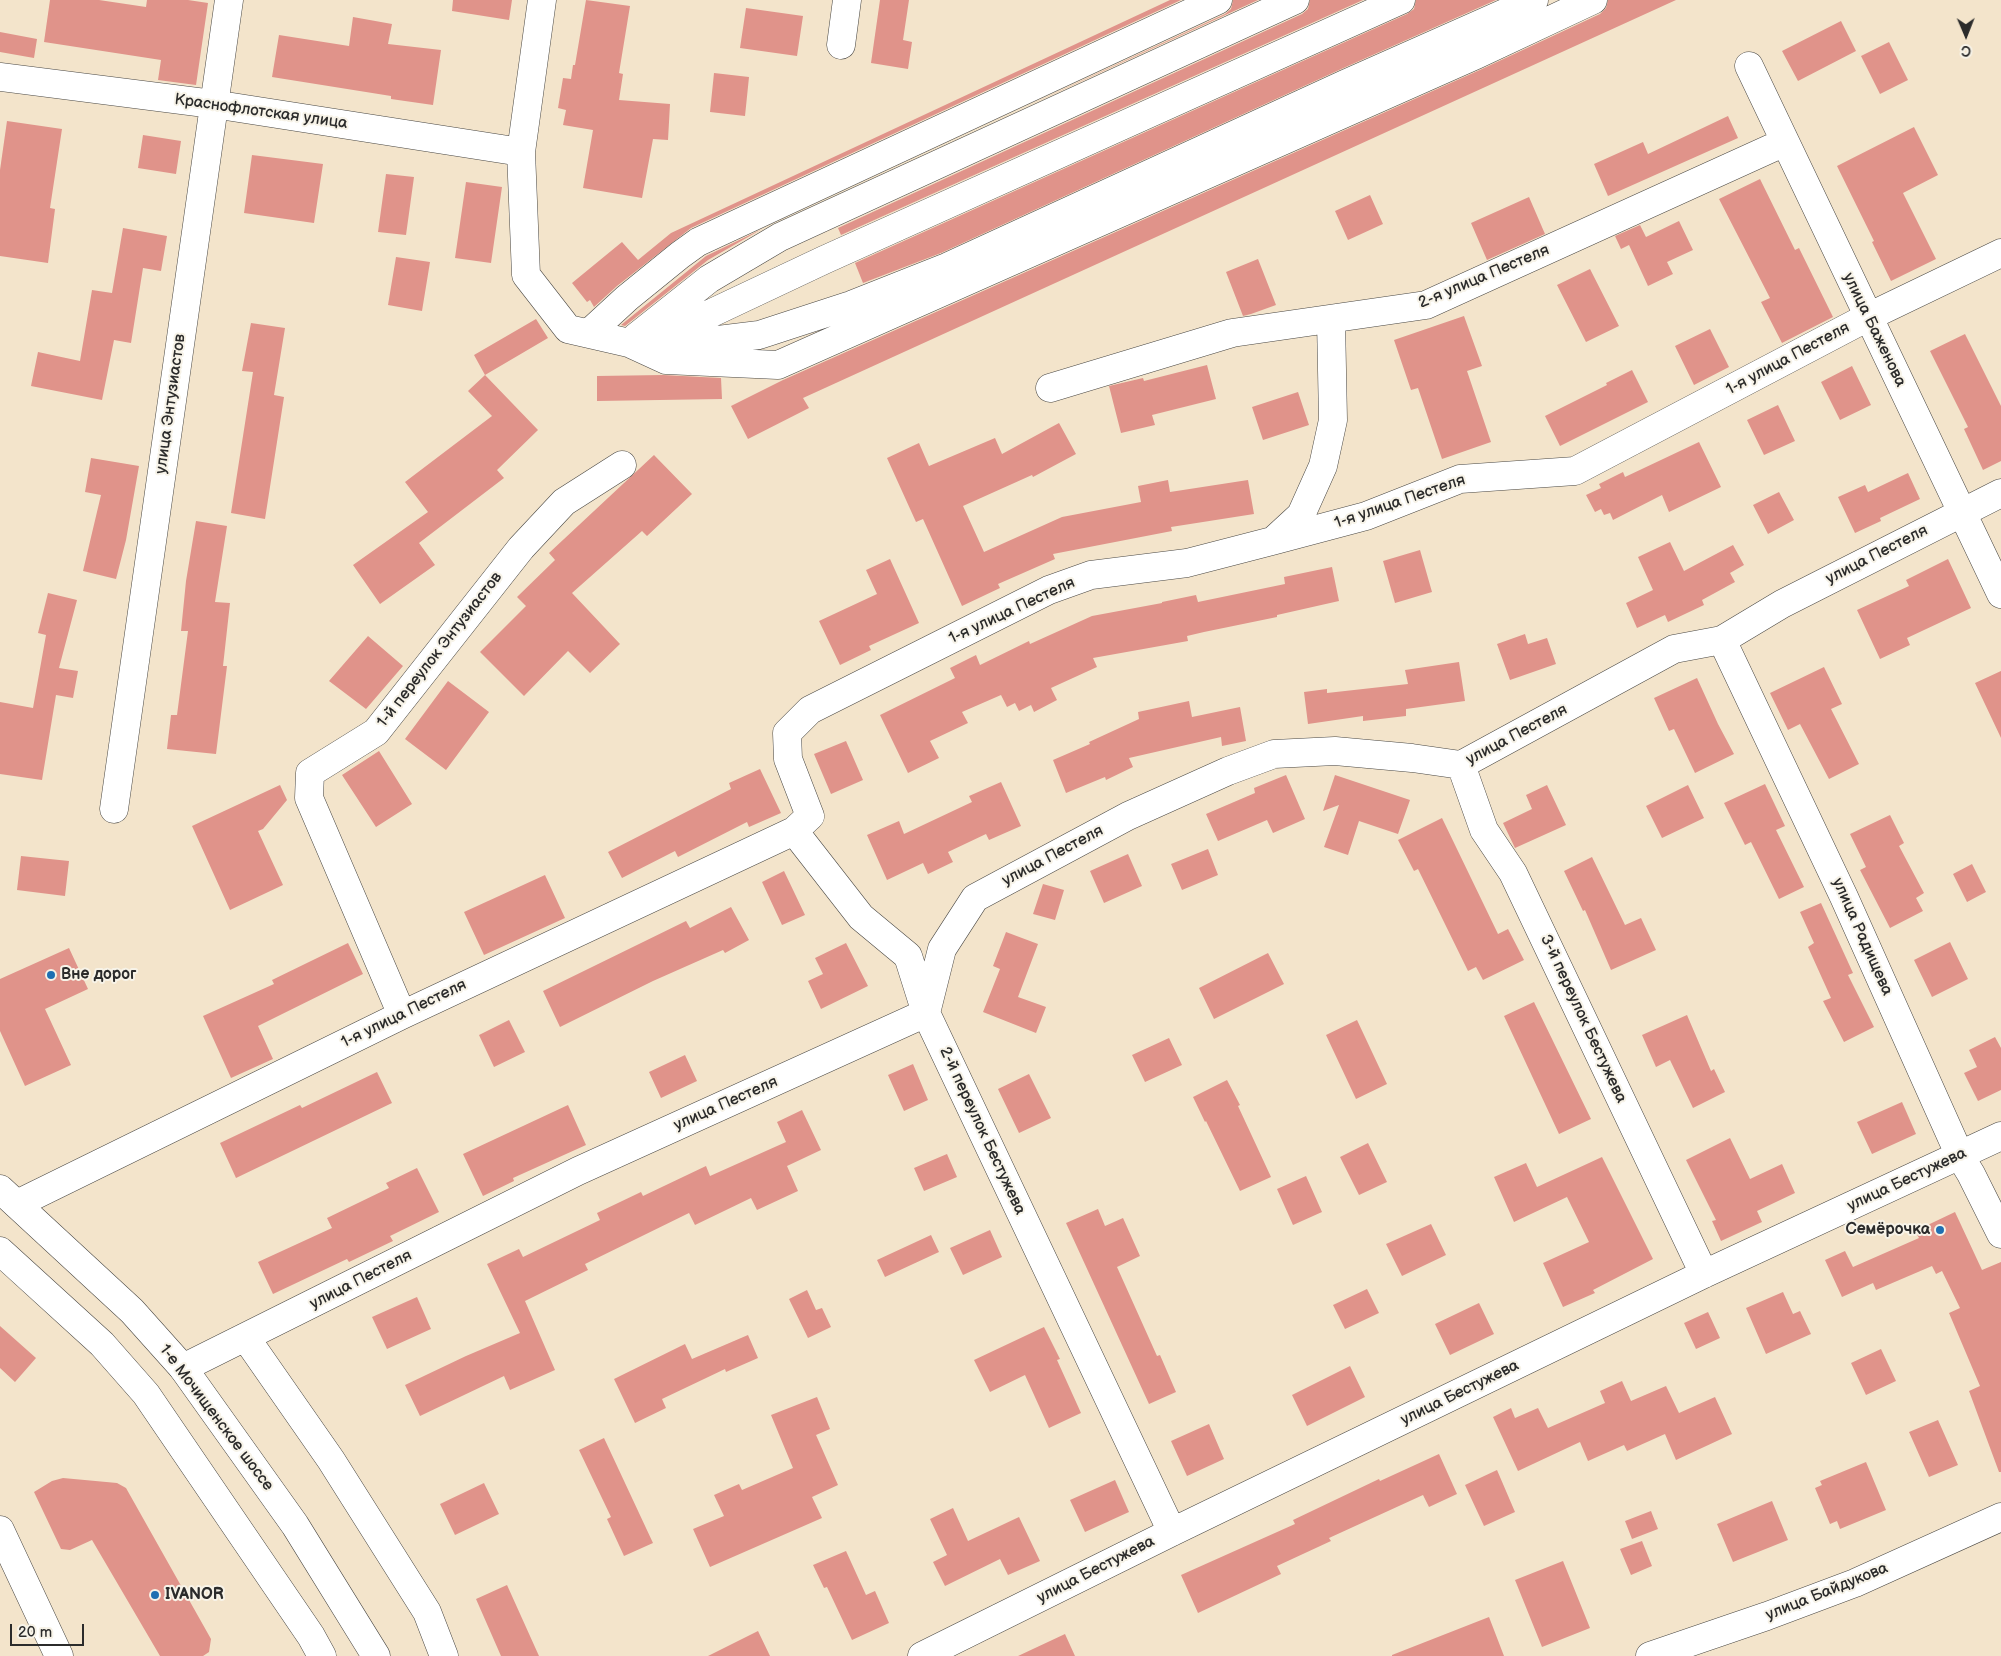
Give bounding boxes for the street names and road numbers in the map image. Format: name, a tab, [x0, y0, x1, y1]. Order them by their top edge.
street label: Краснофлотская улица	[173, 90, 349, 134]
street label: 2-я улица Пестеля	[1416, 241, 1552, 313]
street label: улица Баженова	[1838, 270, 1910, 390]
street label: 1-я улица Пестеля	[1723, 318, 1853, 400]
street label: улица Энтузиастов	[152, 333, 190, 475]
street label: 1-я улица Пестеля	[1332, 471, 1468, 533]
street label: улица Пестеля	[1823, 521, 1931, 589]
street label: 1-й переулок Энтузиастов	[373, 569, 507, 731]
street label: 1-я улица Пестеля	[946, 573, 1078, 649]
street label: улица Пестеля	[1463, 700, 1571, 770]
street label: улица Пестеля	[999, 821, 1107, 891]
street label: улица Радищева	[1827, 875, 1897, 999]
street label: 3-й переулок Бестужева	[1536, 932, 1630, 1106]
street label: 1-я улица Пестеля	[338, 975, 470, 1053]
street label: 2-й переулок Бестужева	[935, 1044, 1029, 1218]
street label: улица Пестеля	[671, 1073, 781, 1135]
street label: улица Бестужева	[1844, 1144, 1970, 1216]
street label: улица Пестеля	[307, 1246, 415, 1314]
street label: 1-е Мочищенское шоссе	[155, 1341, 277, 1495]
street label: улица Бестужева	[1398, 1356, 1522, 1430]
street label: улица Бестужева	[1034, 1532, 1158, 1608]
street label: улица Байдукова	[1763, 1559, 1891, 1625]

